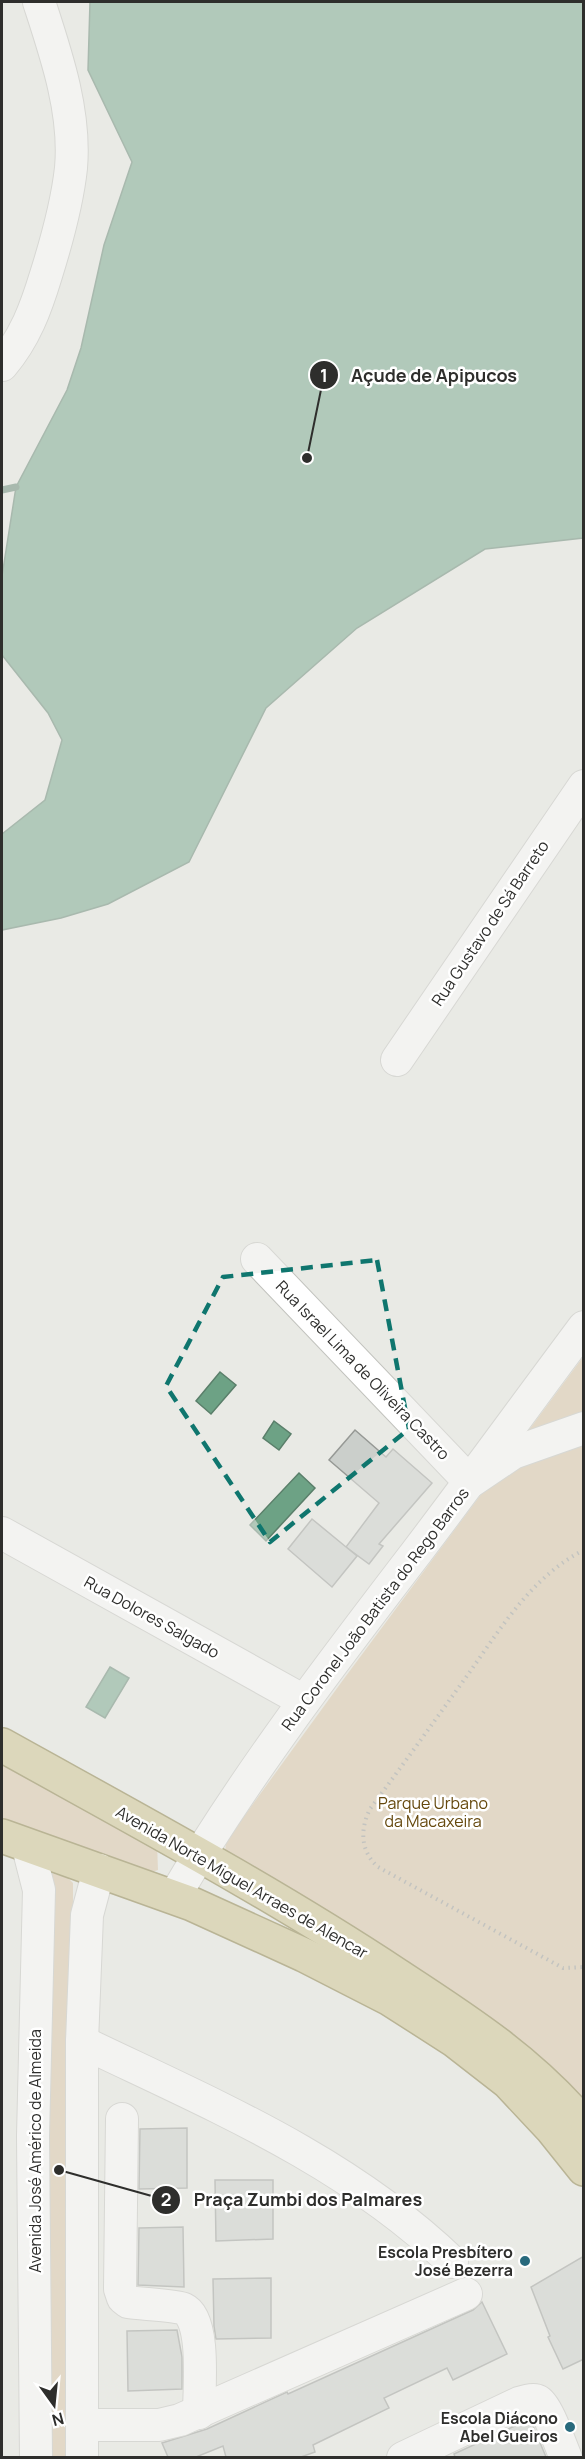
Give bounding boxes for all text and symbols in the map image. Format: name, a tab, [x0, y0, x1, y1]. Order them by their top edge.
callout: Açude de Apipucos	[309, 357, 529, 393]
text: 1	[320, 363, 328, 387]
text: Açude de Apipucos	[351, 363, 517, 387]
street label: Rua Gustavo de Sá Barreto	[426, 836, 554, 1010]
street label: Rua Israel Lima de Oliveira Castro	[271, 1275, 455, 1465]
street label: Rua Coronel João Batista do Rego Barros	[276, 1483, 474, 1735]
street label: Rua Dolores Salgado	[80, 1571, 224, 1663]
park label: Parque Urbano da Macaxeira	[378, 1792, 488, 1832]
street label: Avenida Norte Miguel Arraes de Alencar	[112, 1801, 372, 1964]
street label: Avenida José Américo de Almeida	[24, 2029, 46, 2273]
callout: Praça Zumbi dos Palmares	[151, 2182, 434, 2218]
text: 2	[161, 2187, 171, 2211]
text: Praça Zumbi dos Palmares	[194, 2187, 422, 2211]
place label: Escola Presbítero José Bezerra	[378, 2241, 513, 2281]
marker: Escola Presbítero José Bezerra	[518, 2254, 532, 2268]
north arrow	[24, 2375, 84, 2435]
text: N	[49, 2407, 66, 2432]
place label: Escola Diácono Abel Gueiros	[441, 2407, 558, 2447]
marker: Escola Diácono Abel Gueiros	[563, 2420, 577, 2434]

